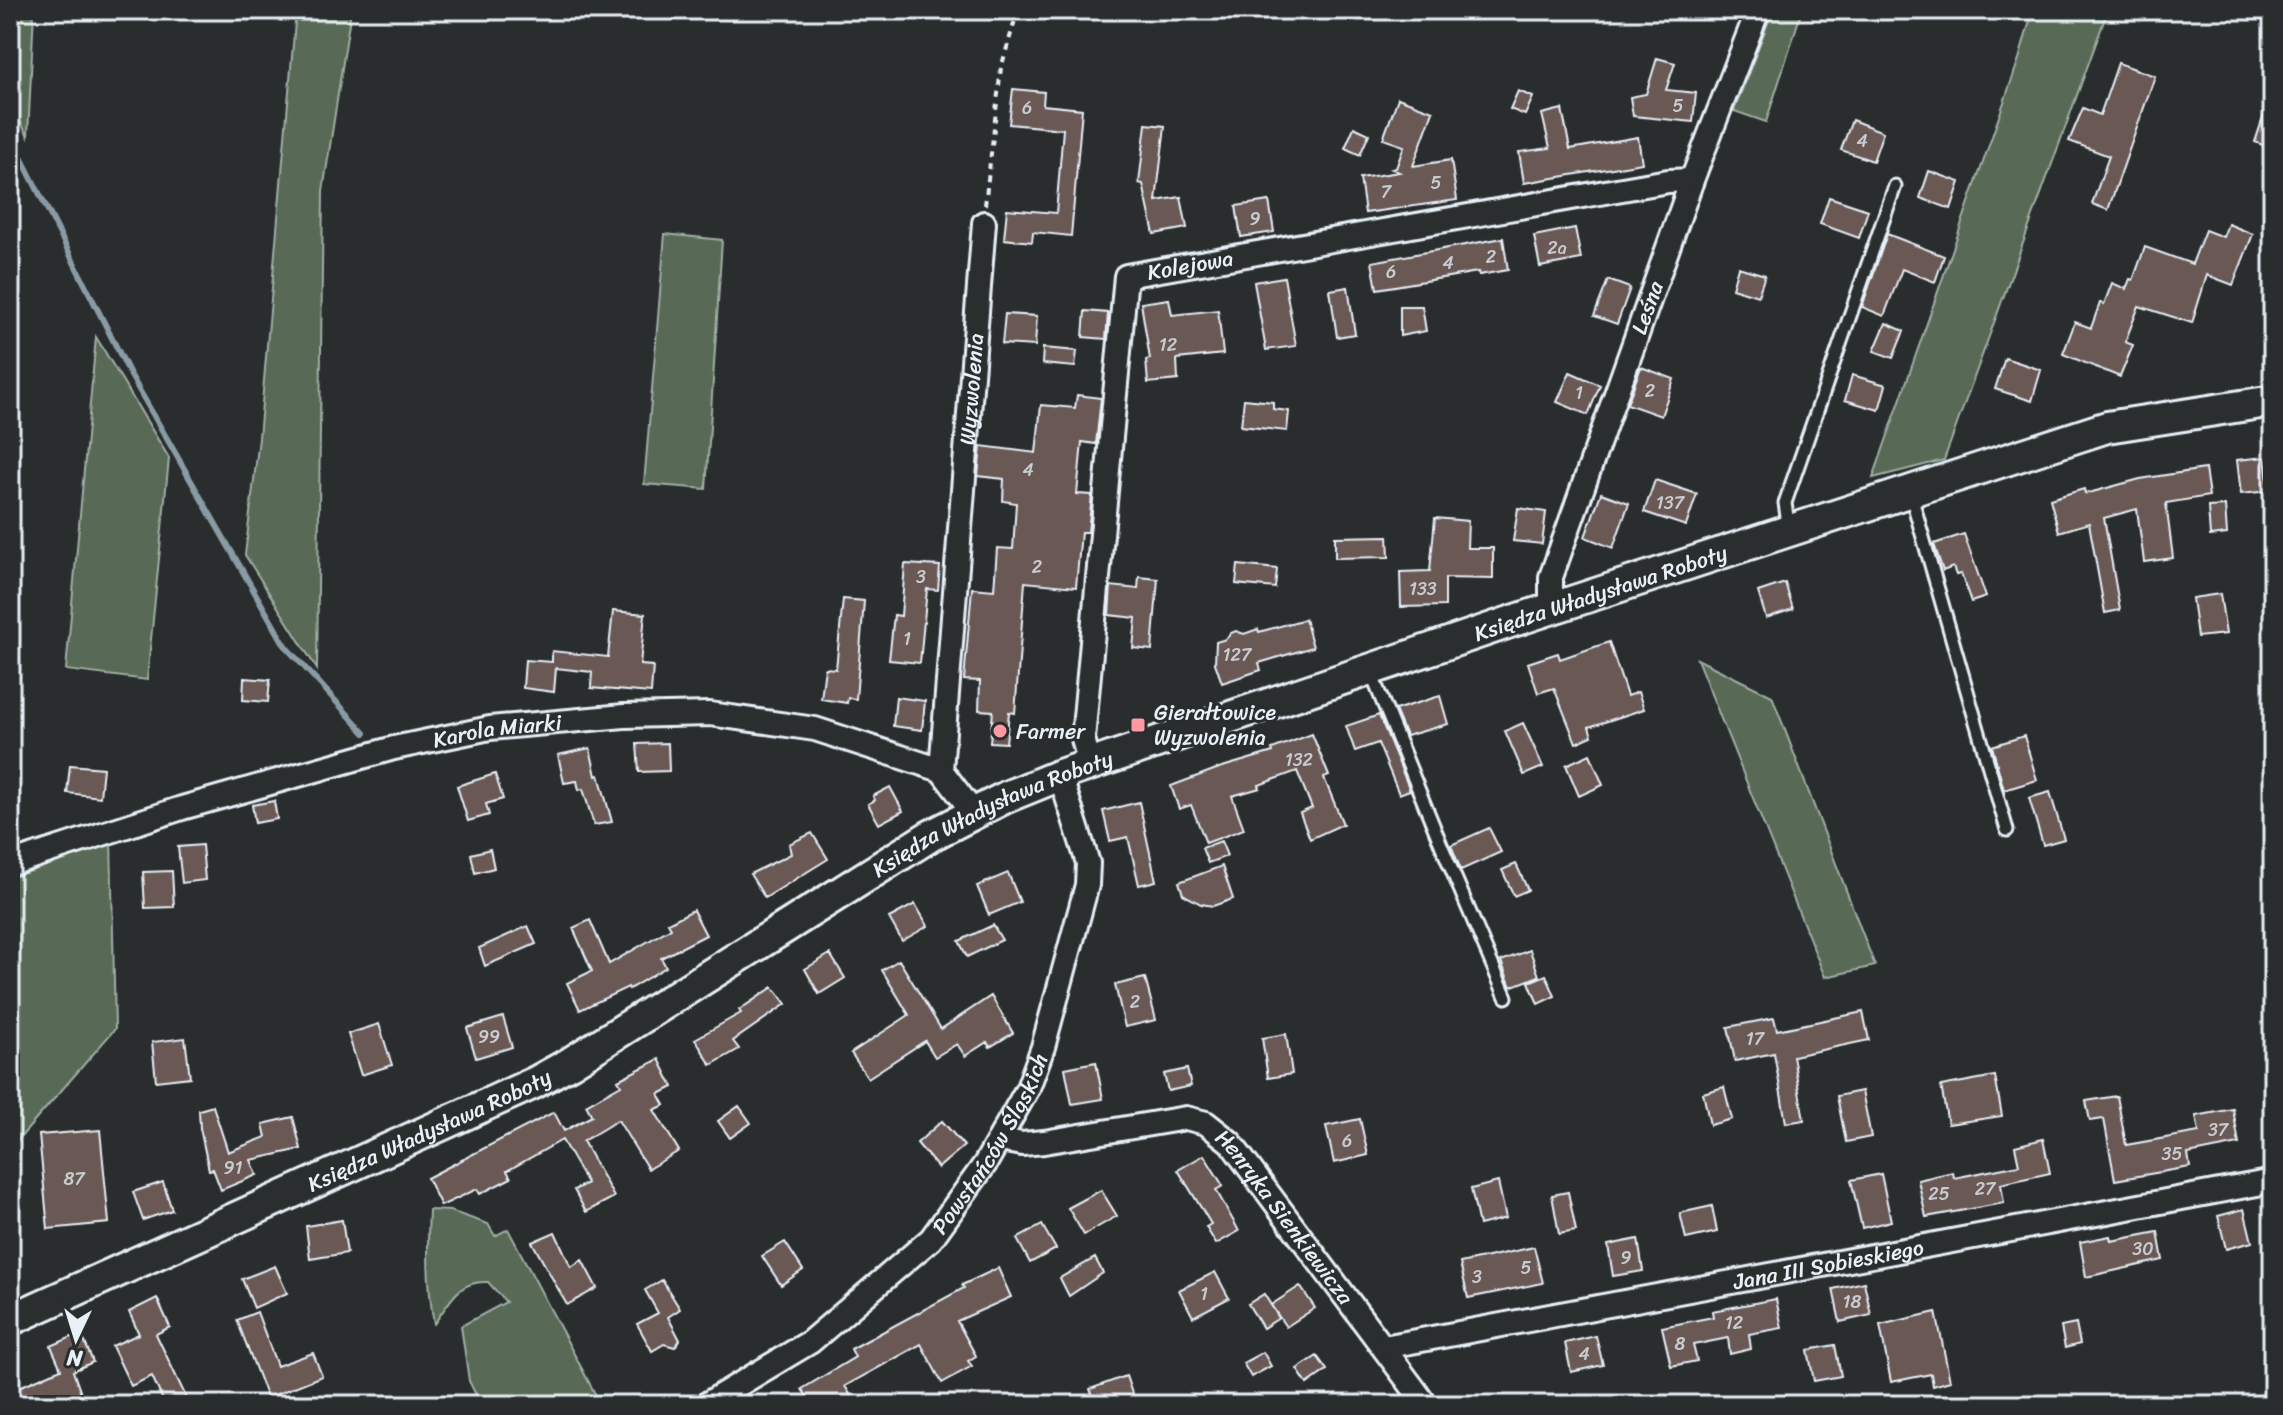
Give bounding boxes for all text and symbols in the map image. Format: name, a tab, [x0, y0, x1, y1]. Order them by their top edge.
house number: 5	[1673, 90, 1684, 122]
house number: 6	[1022, 92, 1032, 124]
house number: 4	[1856, 125, 1868, 157]
house number: 5	[1431, 167, 1442, 199]
house number: 7	[1381, 176, 1393, 208]
house number: 9	[1249, 203, 1261, 235]
house number: 2a	[1547, 232, 1567, 264]
street label: Kolejowa	[1144, 239, 1236, 292]
house number: 2	[1486, 241, 1496, 273]
house number: 4	[1442, 247, 1454, 279]
house number: 6	[1386, 256, 1396, 288]
street label: Leśna	[1620, 275, 1675, 340]
house number: 12	[1159, 329, 1177, 361]
street label: Wyzwolenia	[948, 332, 995, 446]
house number: 2	[1645, 375, 1655, 407]
house number: 1	[1575, 377, 1583, 409]
house number: 4	[1022, 454, 1034, 486]
house number: 137	[1656, 487, 1686, 519]
street label: Księdza Władysława Roboty	[1469, 533, 1733, 653]
house number: 2	[1032, 551, 1042, 583]
house number: 3	[916, 561, 926, 593]
house number: 133	[1409, 573, 1437, 605]
house number: 1	[903, 623, 911, 655]
house number: 127	[1223, 639, 1253, 671]
place label: Gierałtowice Wyzwolenia	[1154, 693, 1276, 757]
street label: Karola Miarki	[429, 703, 564, 759]
place label: Farmer	[1016, 712, 1086, 751]
marker: Gierałtowice Wyzwolenia	[1129, 716, 1147, 734]
marker: Farmer	[991, 722, 1009, 740]
street label: Księdza Władysława Roboty	[864, 739, 1119, 888]
house number: 132	[1285, 744, 1313, 776]
house number: 2	[1130, 986, 1140, 1018]
house number: 99	[478, 1021, 500, 1053]
house number: 17	[1746, 1023, 1766, 1055]
street label: Powstańców Śląskich	[921, 1048, 1059, 1243]
street label: Księdza Władysława Roboty	[301, 1058, 559, 1203]
house number: 37	[2208, 1114, 2230, 1146]
street label: Henryka Sienkiewicza	[1207, 1118, 1365, 1314]
house number: 6	[1342, 1125, 1352, 1157]
house number: 35	[2162, 1138, 2182, 1170]
house number: 91	[224, 1152, 243, 1184]
house number: 87	[63, 1163, 86, 1195]
house number: 27	[1975, 1173, 1997, 1205]
house number: 25	[1928, 1178, 1950, 1210]
street label: Jana III Sobieskiego	[1729, 1228, 1927, 1302]
house number: 30	[2132, 1233, 2154, 1265]
house number: 9	[1620, 1242, 1632, 1274]
house number: 5	[1521, 1252, 1532, 1284]
house number: 3	[1472, 1261, 1482, 1293]
house number: 1	[1200, 1278, 1208, 1310]
house number: 18	[1843, 1286, 1861, 1318]
north arrow	[36, 1299, 116, 1379]
house number: 12	[1725, 1307, 1743, 1339]
house number: 8	[1675, 1328, 1686, 1360]
text: N	[65, 1338, 85, 1379]
house number: 4	[1578, 1338, 1590, 1370]

